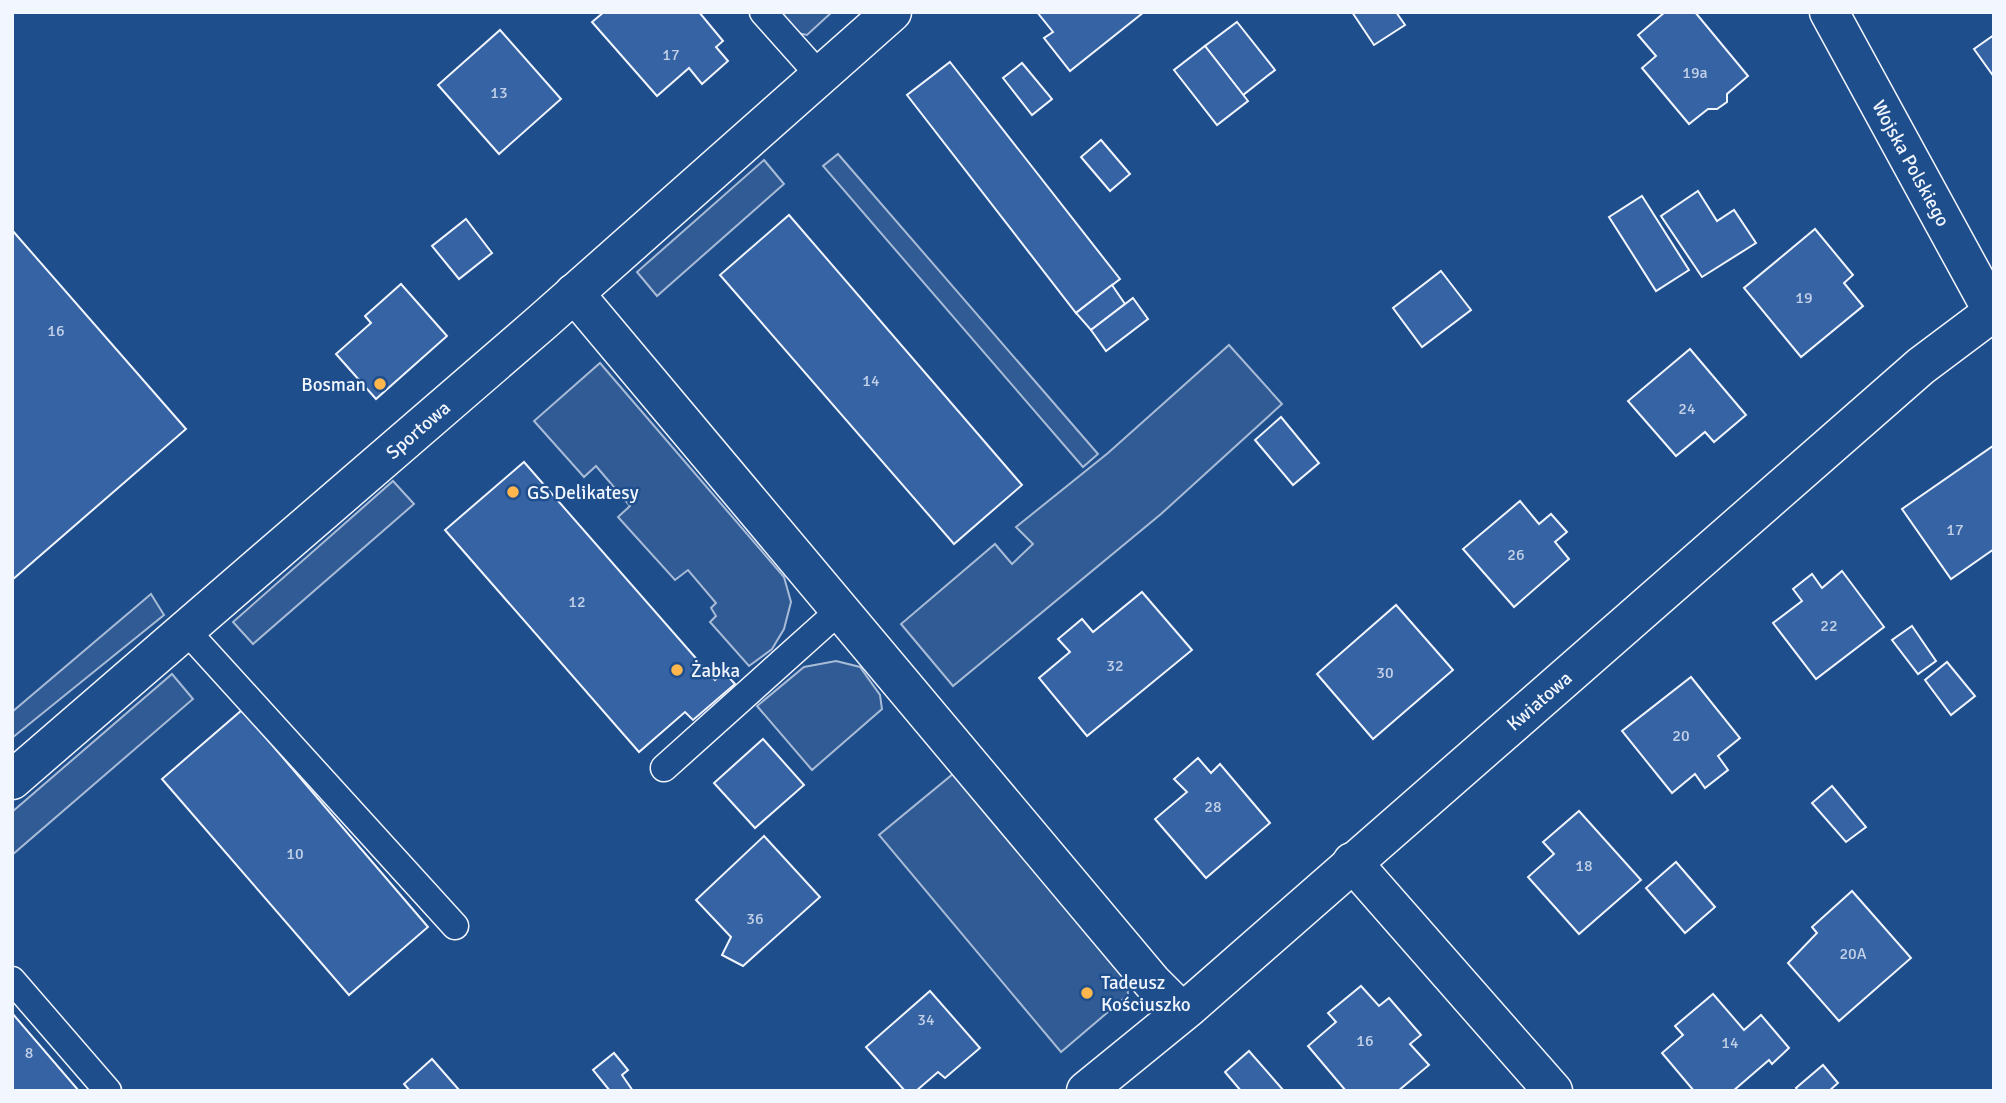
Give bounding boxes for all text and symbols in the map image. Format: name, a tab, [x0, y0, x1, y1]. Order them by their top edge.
house number: 17	[662, 45, 680, 65]
house number: 19a	[1682, 63, 1708, 83]
house number: 13	[490, 83, 508, 103]
street label: Wojska Polskiego	[1866, 96, 1955, 231]
house number: 19	[1795, 288, 1813, 308]
house number: 16	[47, 321, 65, 341]
house number: 14	[862, 371, 880, 391]
place label: Bosman	[301, 373, 366, 397]
marker: Bosman	[372, 376, 388, 392]
street label: Sportowa	[381, 396, 455, 465]
house number: 24	[1678, 399, 1696, 419]
place label: GS Delikatesy	[527, 481, 639, 505]
marker: GS Delikatesy	[505, 484, 521, 500]
house number: 17	[1946, 520, 1964, 540]
house number: 26	[1507, 545, 1525, 565]
house number: 12	[568, 592, 586, 612]
house number: 22	[1820, 616, 1838, 636]
house number: 32	[1106, 656, 1124, 676]
place label: Żabka	[691, 659, 740, 683]
marker: Żabka	[669, 662, 685, 678]
house number: 30	[1376, 663, 1394, 683]
street label: Kwiatowa	[1502, 666, 1577, 736]
house number: 20	[1672, 726, 1690, 746]
house number: 28	[1204, 797, 1222, 817]
house number: 10	[286, 844, 304, 864]
house number: 18	[1575, 856, 1593, 876]
house number: 36	[746, 909, 764, 929]
house number: 20A	[1839, 944, 1867, 964]
place label: Tadeusz Kościuszko	[1101, 971, 1191, 1017]
marker: Tadeusz Kościuszko	[1079, 985, 1095, 1001]
house number: 34	[917, 1010, 935, 1030]
house number: 16	[1356, 1031, 1374, 1051]
house number: 14	[1721, 1033, 1739, 1053]
house number: 8	[25, 1043, 33, 1063]

